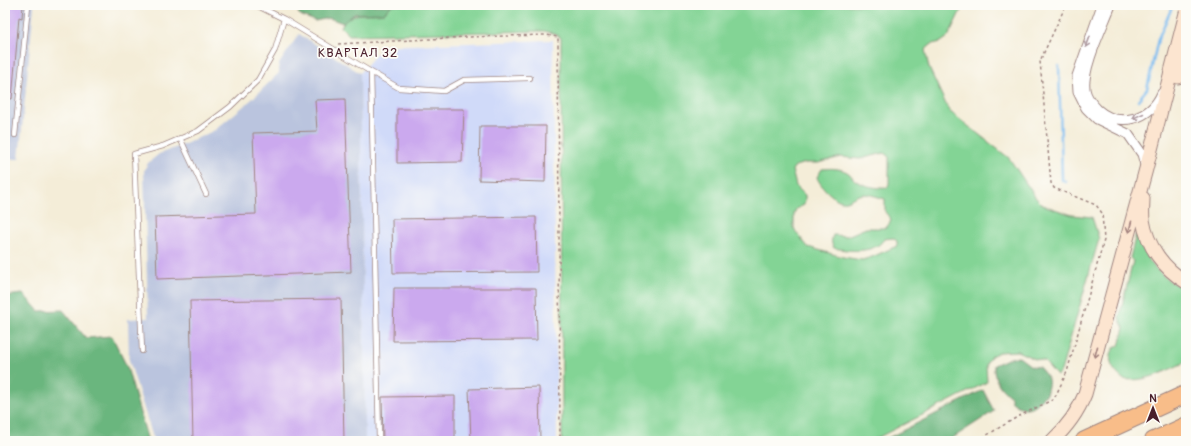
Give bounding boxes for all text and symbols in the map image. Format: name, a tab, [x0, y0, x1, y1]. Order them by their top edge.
one-way arrow	[1084, 35, 1092, 47]
district label: КВАРТАЛ 32	[318, 45, 398, 61]
one-way arrow	[1133, 113, 1145, 120]
one-way arrow	[1126, 220, 1134, 233]
one-way arrow	[1092, 346, 1099, 359]
north arrow	[1133, 388, 1173, 428]
text: N	[1149, 392, 1157, 405]

